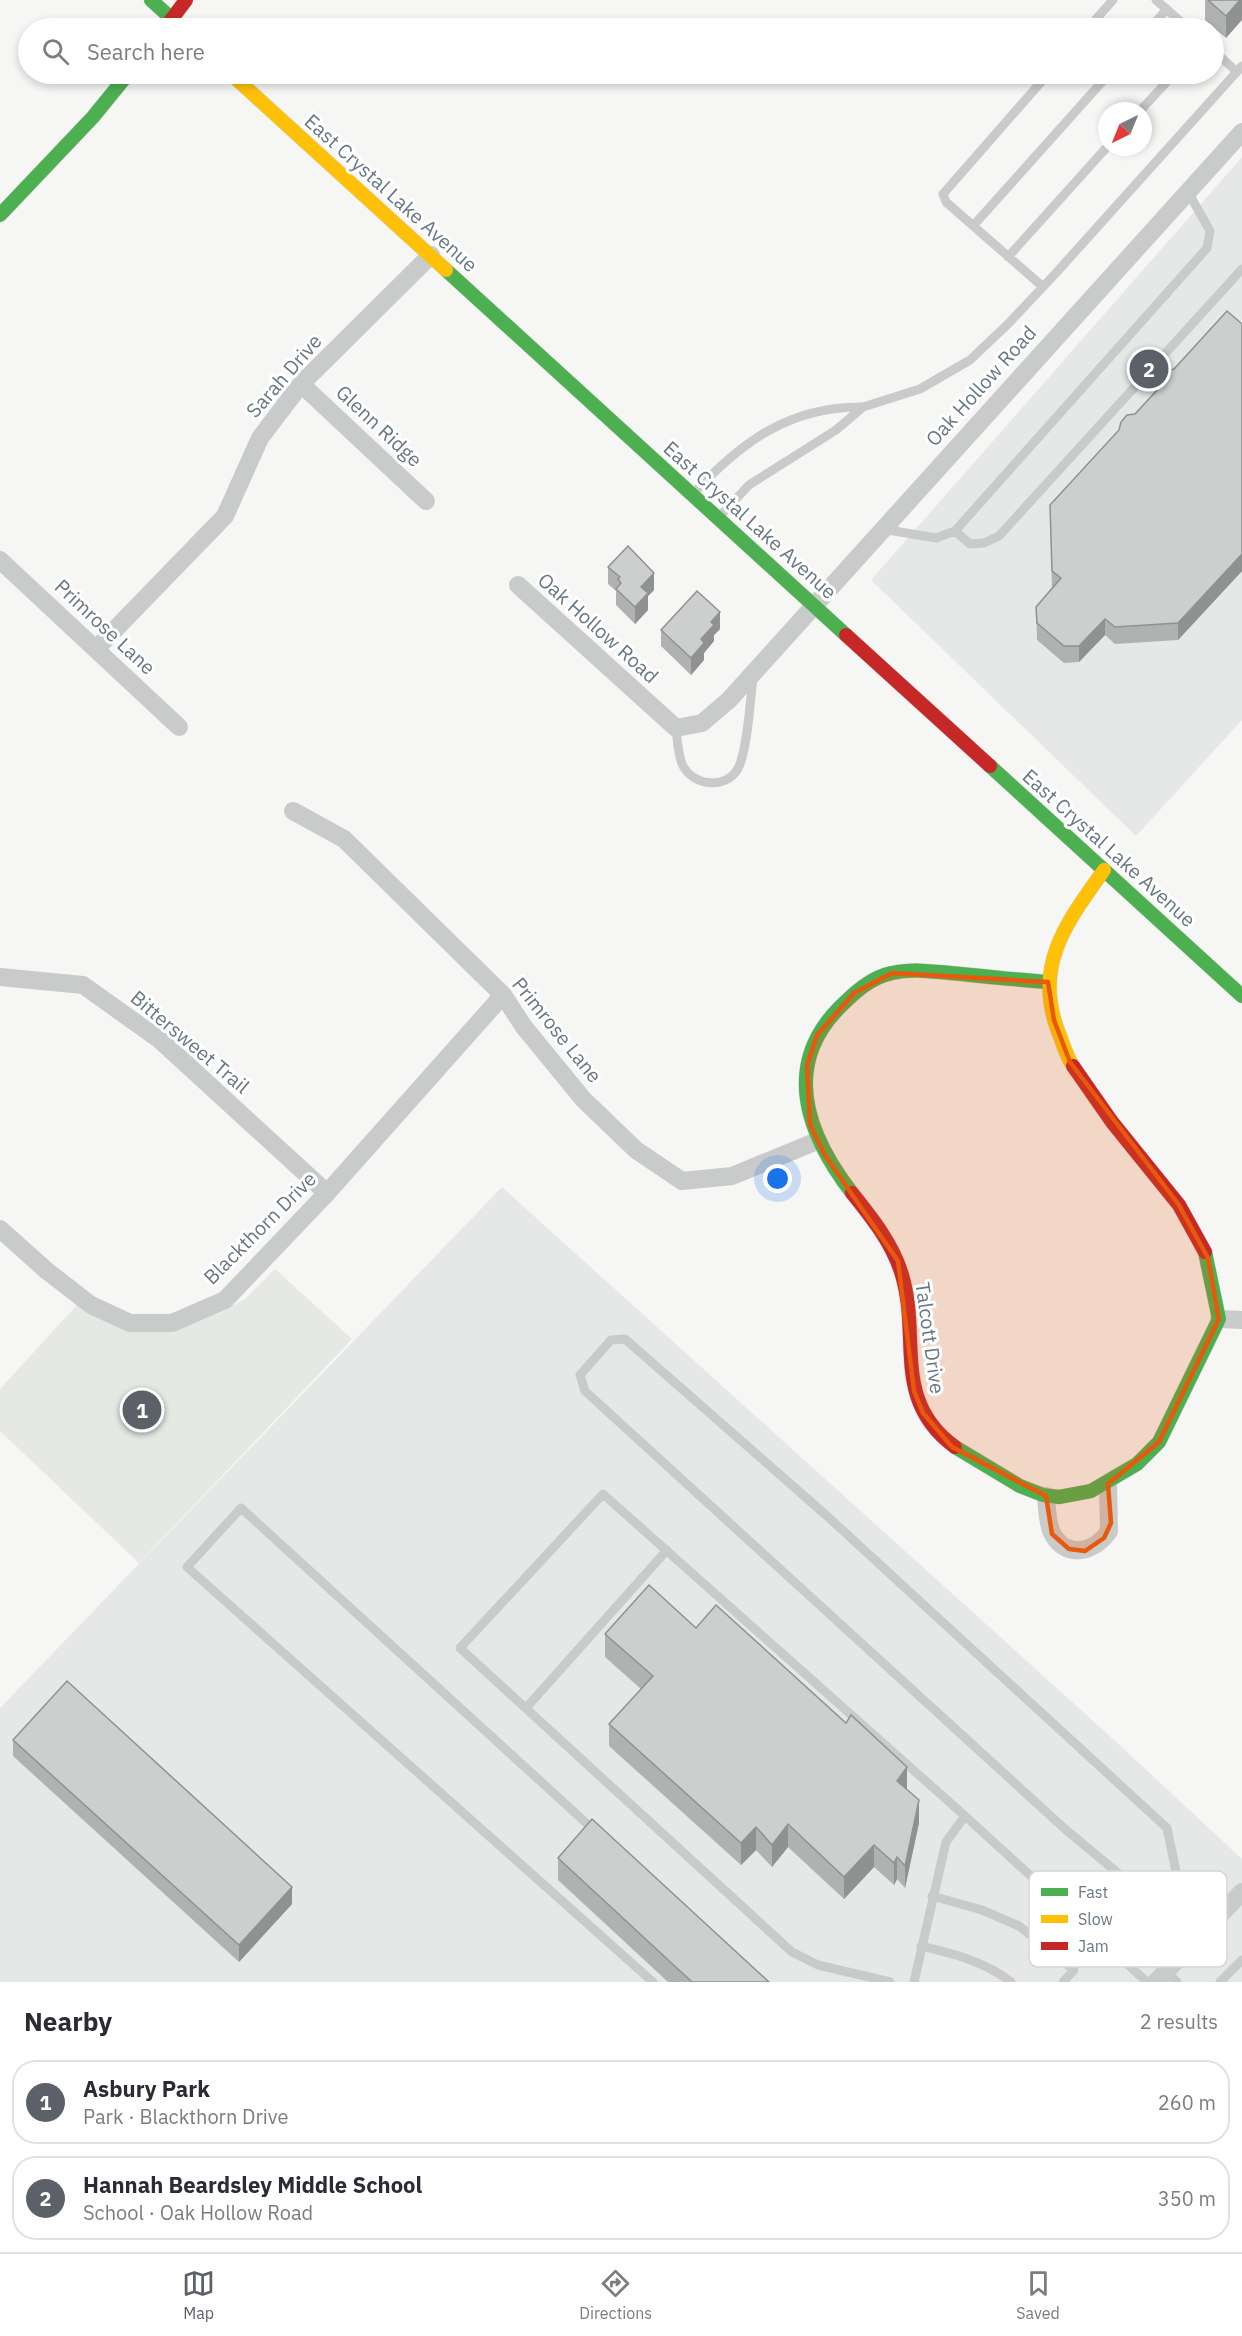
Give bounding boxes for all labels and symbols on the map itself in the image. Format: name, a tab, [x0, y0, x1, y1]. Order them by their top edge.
north arrow	[1098, 102, 1152, 156]
street label: East Crystal Lake Avenue	[299, 108, 484, 278]
street label: Oak Hollow Road	[919, 320, 1042, 452]
street label: Sarah Drive	[240, 328, 328, 423]
pin: 2	[1130, 346, 1168, 392]
street label: Glenn Ridge	[330, 379, 428, 473]
street label: East Crystal Lake Avenue	[658, 435, 843, 605]
street label: Oak Hollow Road	[532, 566, 664, 689]
street label: Primrose Lane	[49, 573, 162, 680]
street label: East Crystal Lake Avenue	[1017, 763, 1202, 933]
street label: Primrose Lane	[506, 971, 608, 1088]
street label: Bittersweet Trail	[125, 984, 256, 1099]
your location	[763, 1164, 792, 1193]
street label: Blackthorn Drive	[197, 1165, 322, 1290]
street label: Talcott Drive	[909, 1280, 952, 1395]
pin: 1	[122, 1388, 162, 1432]
legend	[1029, 1871, 1227, 1967]
text: Fast	[1078, 1882, 1108, 1902]
text: Slow	[1078, 1909, 1113, 1929]
text: Jam	[1078, 1936, 1109, 1956]

